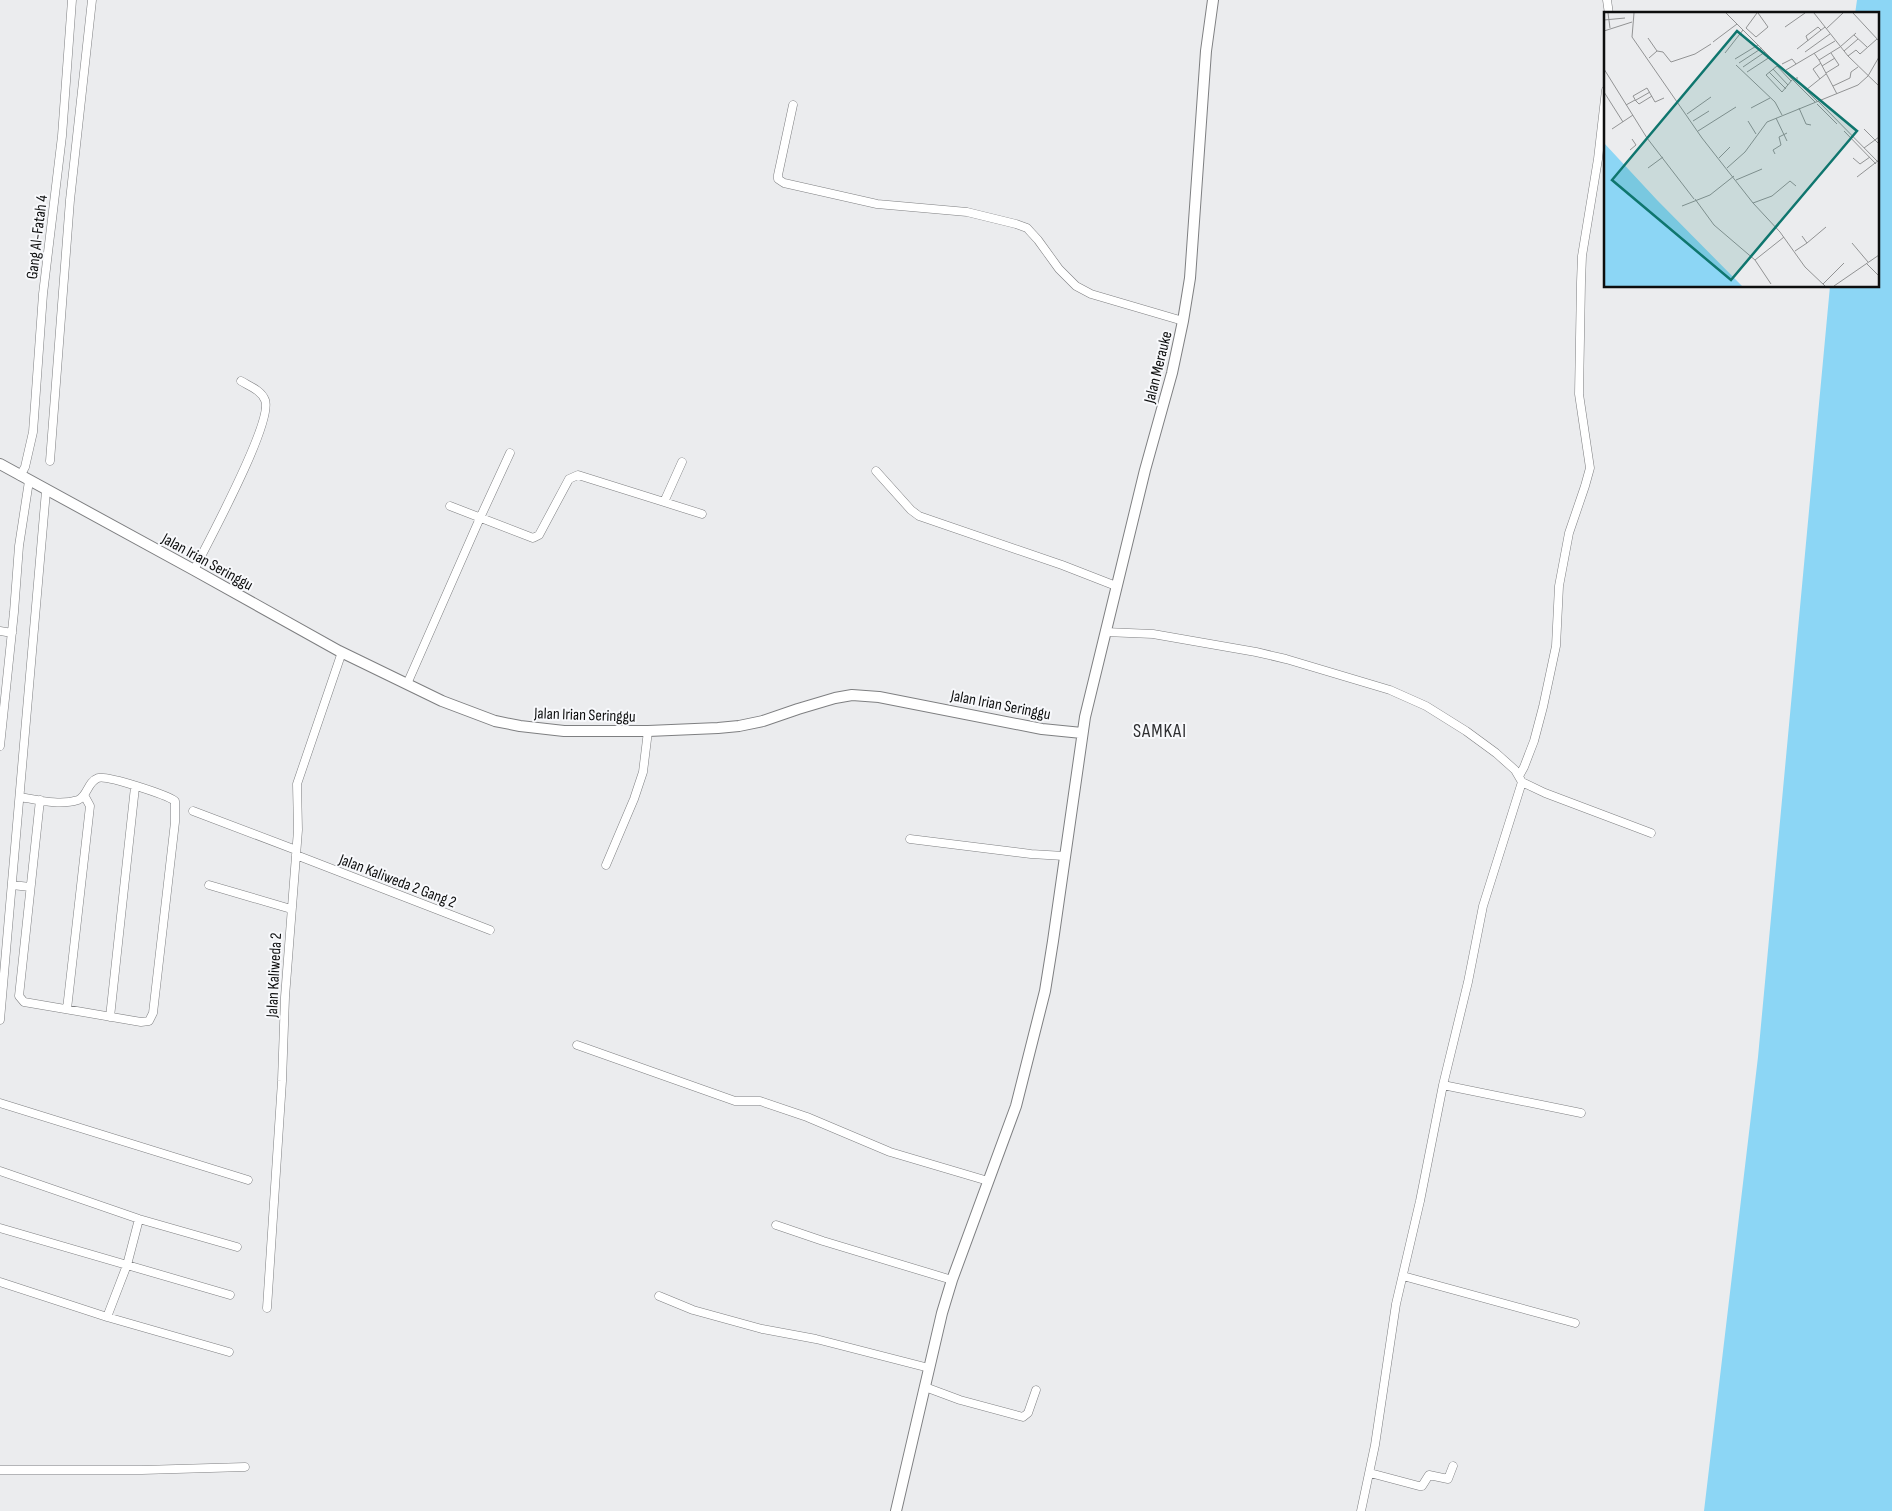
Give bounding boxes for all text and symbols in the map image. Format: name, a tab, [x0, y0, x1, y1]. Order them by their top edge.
inset map	[1604, 12, 1880, 288]
street label: Gang Al-Fatah 4	[23, 194, 52, 280]
street label: Jalan Merauke	[1140, 329, 1177, 406]
street label: Jalan Irian Seringgu	[157, 529, 256, 595]
street label: Jalan Irian Seringgu	[948, 686, 1052, 724]
street label: Jalan Irian Seringgu	[533, 704, 636, 727]
district label: SAMKAI	[1133, 720, 1187, 743]
street label: Jalan Kaliweda 2 Gang 2	[335, 850, 459, 912]
street label: Jalan Kaliweda 2	[263, 932, 286, 1019]

